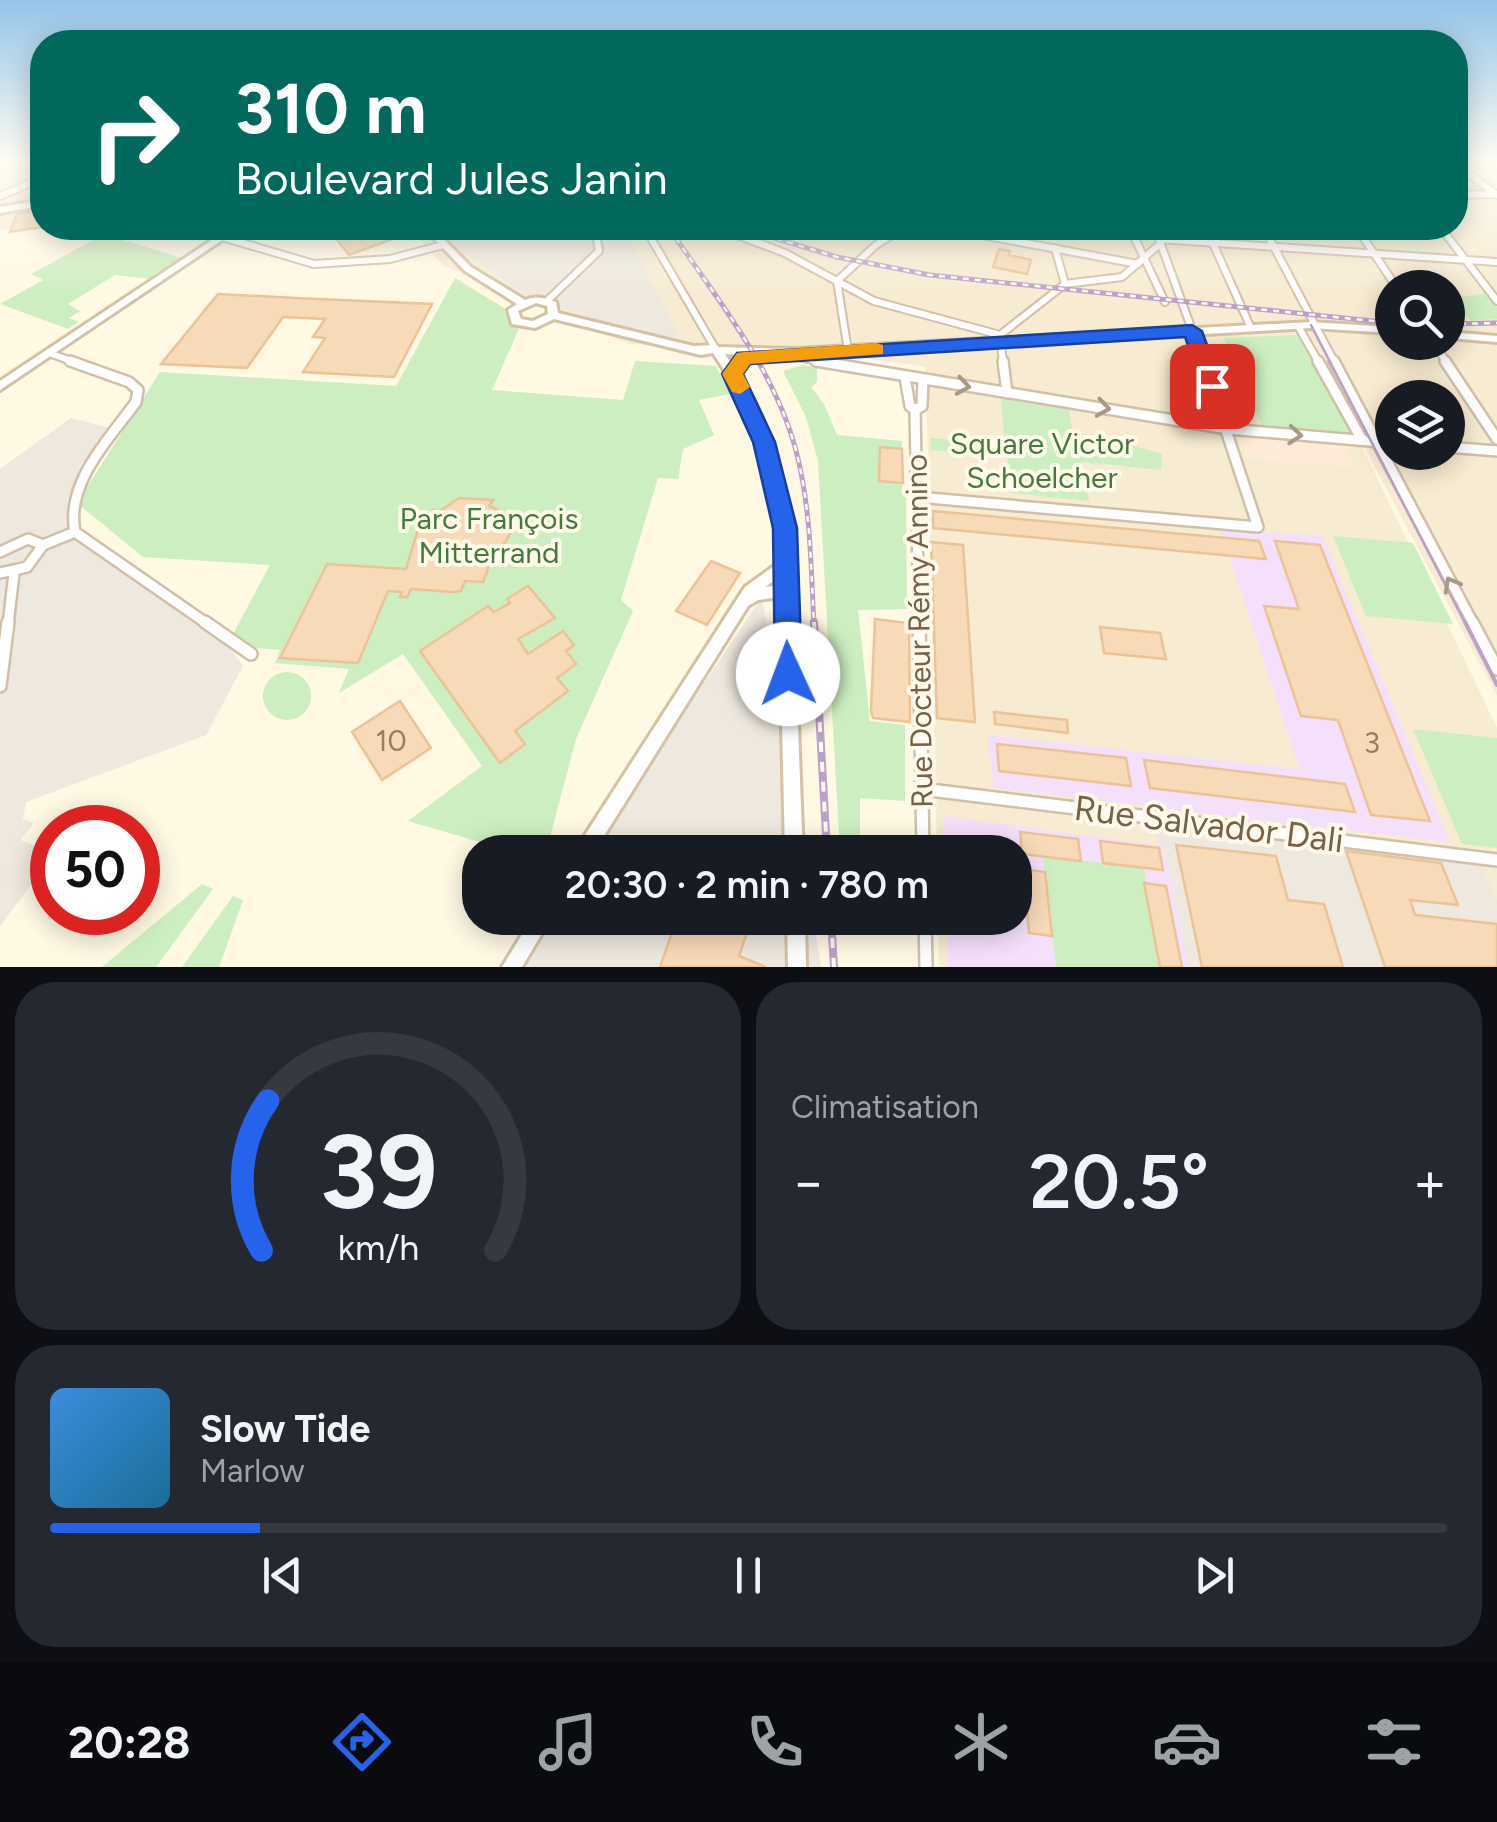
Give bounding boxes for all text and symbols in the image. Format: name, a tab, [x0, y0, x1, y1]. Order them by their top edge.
text: 310 m	[235, 66, 427, 151]
icon: right	[70, 70, 200, 200]
text: Boulevard Jules Janin	[235, 151, 668, 205]
map controls	[1375, 270, 1465, 470]
button: search	[1375, 270, 1465, 360]
pin	[1170, 344, 1255, 429]
icon: arrive	[1185, 359, 1240, 414]
one-way arrow	[955, 375, 971, 396]
button: layers	[1375, 380, 1465, 470]
one-way arrow	[1094, 397, 1111, 418]
one-way arrow	[1287, 423, 1303, 445]
park label: Square Victor Schoelcher	[950, 425, 1134, 496]
street label: Rue Docteur Rémy Annino	[897, 454, 941, 808]
park label: Parc François Mitterrand	[400, 500, 578, 571]
one-way arrow	[1443, 576, 1463, 594]
position arrow	[736, 622, 840, 726]
house number: 10	[375, 722, 407, 759]
house number: 3	[1364, 724, 1380, 761]
street label: Rue Salvador Dali	[1072, 787, 1346, 861]
speed limit sign: 50	[30, 805, 160, 935]
text: 20:30 · 2 min · 780 m	[565, 862, 929, 908]
text: Climatisation	[791, 1088, 979, 1126]
text: 39	[319, 1109, 437, 1234]
text: 20.5°	[1029, 1137, 1209, 1227]
text: −	[791, 1149, 825, 1215]
text: +	[1413, 1149, 1447, 1215]
text: km/h	[337, 1226, 419, 1269]
text: Slow Tide	[200, 1406, 370, 1452]
text: Marlow	[200, 1452, 304, 1490]
icon: previous	[255, 1548, 310, 1603]
icon: pause	[721, 1548, 776, 1603]
icon: next	[1187, 1548, 1242, 1603]
icon: directions	[327, 1707, 397, 1777]
icon: music	[533, 1707, 603, 1777]
icon: phone	[740, 1707, 810, 1777]
icon: climate	[946, 1707, 1016, 1777]
icon: car	[1152, 1707, 1222, 1777]
icon: filters	[1359, 1707, 1429, 1777]
text: 20:28	[68, 1715, 191, 1769]

